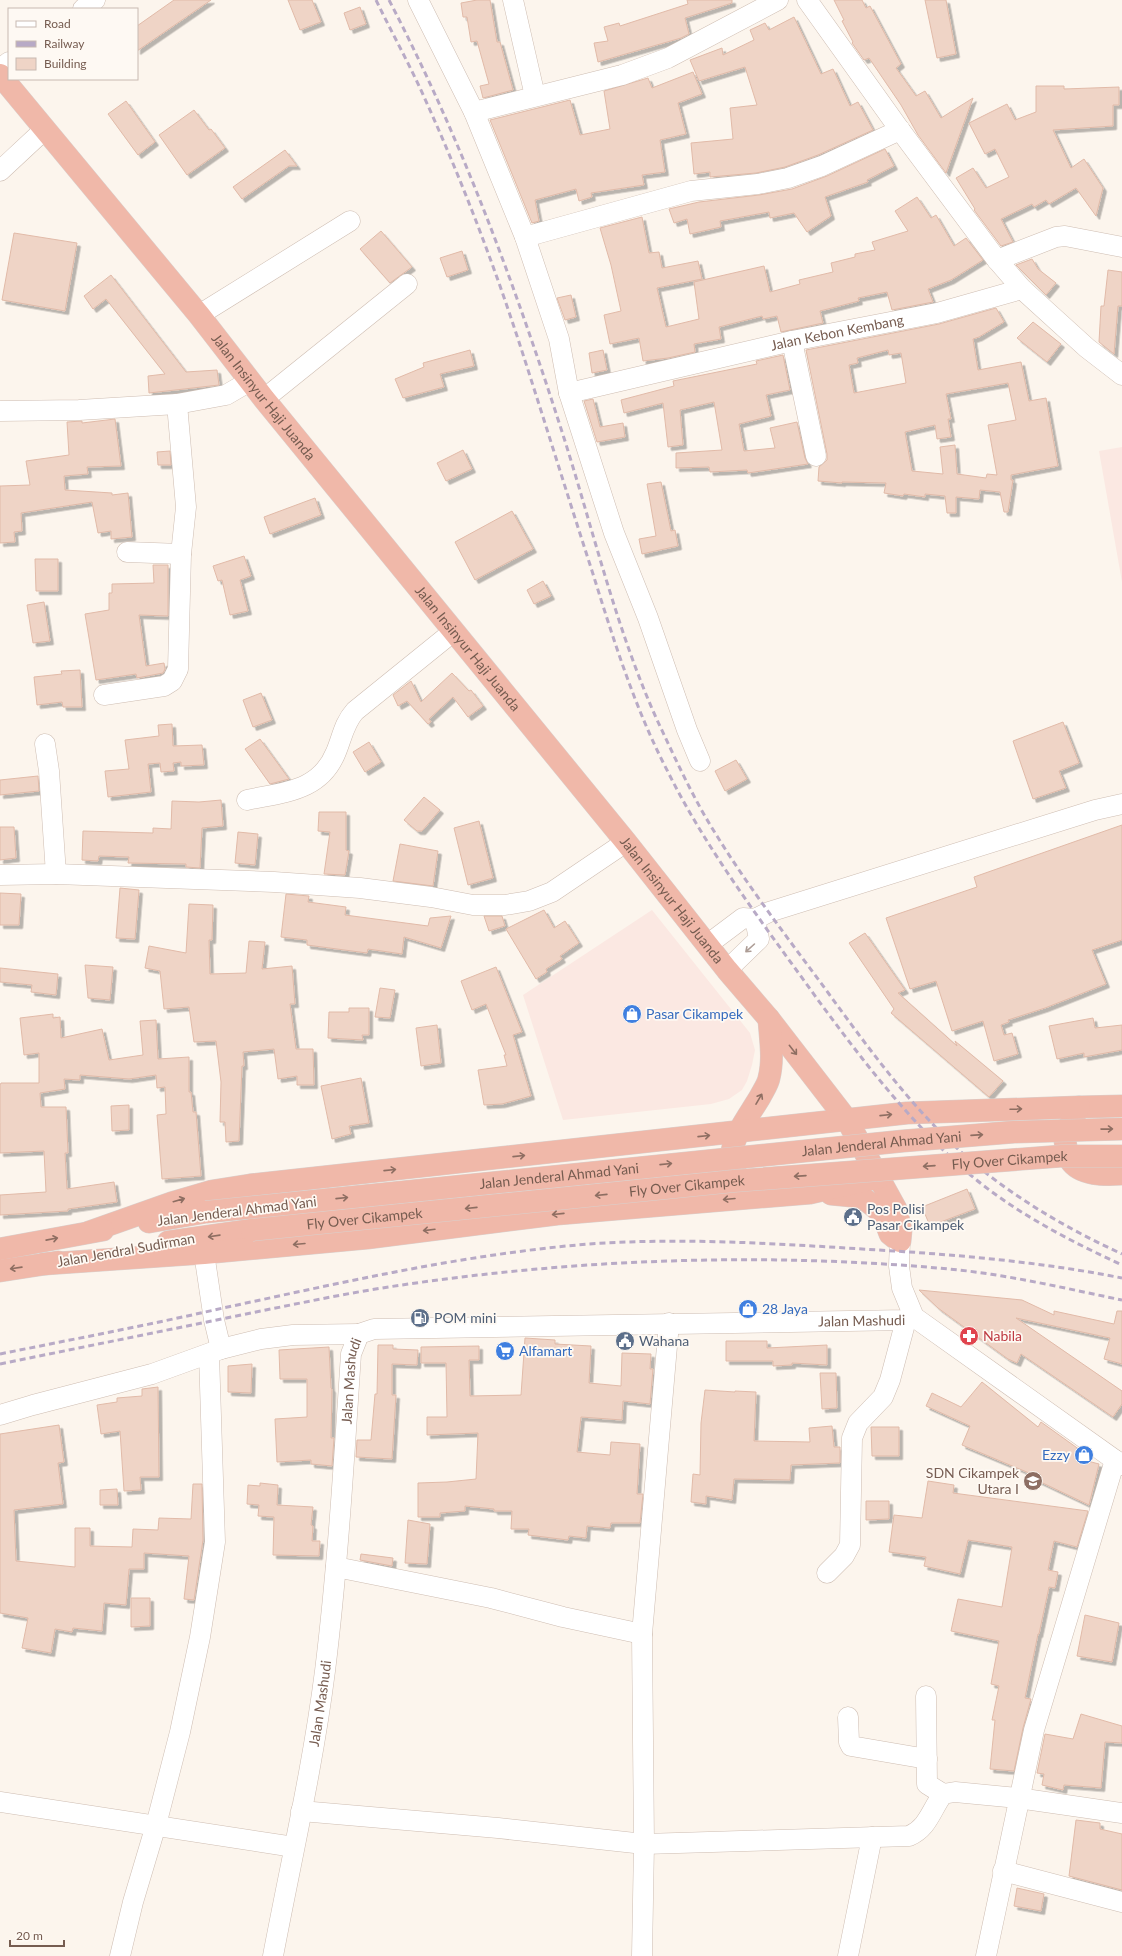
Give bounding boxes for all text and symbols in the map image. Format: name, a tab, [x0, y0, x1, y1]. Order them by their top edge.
legend	[8, 8, 138, 80]
text: Road	[44, 16, 71, 31]
text: Railway	[44, 36, 85, 51]
text: Building	[44, 56, 87, 71]
street label: Jalan Kebon Kembang	[769, 311, 905, 354]
street label: Jalan Insinyur Haji Juanda	[208, 330, 319, 463]
street label: Jalan Insinyur Haji Juanda	[412, 582, 524, 714]
street label: Jalan Insinyur Haji Juanda	[617, 833, 727, 967]
one-way arrow	[745, 943, 756, 952]
shop icon: Pasar Cikampek	[621, 1003, 643, 1025]
place label: Pasar Cikampek	[646, 1005, 744, 1022]
one-way arrow	[789, 1045, 797, 1056]
one-way arrow	[755, 1093, 763, 1105]
one-way arrow	[1009, 1105, 1022, 1113]
one-way arrow	[879, 1112, 892, 1119]
one-way arrow	[1100, 1125, 1113, 1133]
street label: Jalan Jenderal Ahmad Yani	[801, 1127, 962, 1159]
one-way arrow	[970, 1131, 983, 1139]
one-way arrow	[697, 1132, 710, 1140]
street label: Fly Over Cikampek	[951, 1147, 1069, 1172]
one-way arrow	[512, 1152, 525, 1160]
street label: Jalan Jenderal Ahmad Yani	[478, 1159, 640, 1192]
one-way arrow	[659, 1161, 672, 1168]
one-way arrow	[923, 1163, 936, 1170]
one-way arrow	[383, 1166, 396, 1173]
street label: Fly Over Cikampek	[628, 1171, 746, 1200]
one-way arrow	[794, 1173, 807, 1180]
one-way arrow	[595, 1191, 608, 1199]
street label: Jalan Jenderal Ahmad Yani	[156, 1192, 317, 1229]
one-way arrow	[335, 1194, 348, 1201]
one-way arrow	[172, 1196, 185, 1204]
one-way arrow	[723, 1196, 736, 1203]
place label: Pos Polisi Pasar Cikampek	[867, 1200, 965, 1233]
street label: Fly Over Cikampek	[306, 1204, 424, 1232]
one-way arrow	[465, 1204, 478, 1212]
public building icon: Pos Polisi Pasar Cikampek	[842, 1206, 864, 1228]
one-way arrow	[552, 1210, 565, 1218]
one-way arrow	[423, 1226, 436, 1234]
street label: Jalan Jendral Sudirman	[56, 1229, 196, 1270]
one-way arrow	[207, 1232, 220, 1240]
one-way arrow	[45, 1235, 58, 1243]
one-way arrow	[293, 1241, 306, 1248]
one-way arrow	[10, 1264, 23, 1272]
shop icon: 28 Jaya	[737, 1298, 759, 1320]
place label: 28 Jaya	[762, 1300, 808, 1317]
fuel station icon: POM mini	[409, 1307, 431, 1329]
place label: POM mini	[434, 1309, 496, 1326]
street label: Jalan Mashudi	[818, 1311, 905, 1329]
pharmacy icon: Nabila	[958, 1325, 980, 1347]
place label: Nabila	[983, 1327, 1022, 1344]
public building icon: Wahana	[614, 1330, 636, 1352]
place label: Wahana	[639, 1332, 689, 1349]
street label: Jalan Mashudi	[337, 1335, 365, 1425]
supermarket icon: Alfamart	[494, 1340, 516, 1362]
place label: Alfamart	[519, 1342, 572, 1359]
shop icon: Ezzy	[1073, 1444, 1095, 1466]
place label: Ezzy	[1042, 1446, 1071, 1463]
place label: SDN Cikampek Utara I	[926, 1464, 1020, 1497]
school or university icon: SDN Cikampek Utara I	[1022, 1470, 1044, 1492]
street label: Jalan Mashudi	[305, 1659, 334, 1748]
scale bar	[10, 1922, 64, 1948]
text: 20 m	[16, 1928, 43, 1943]

